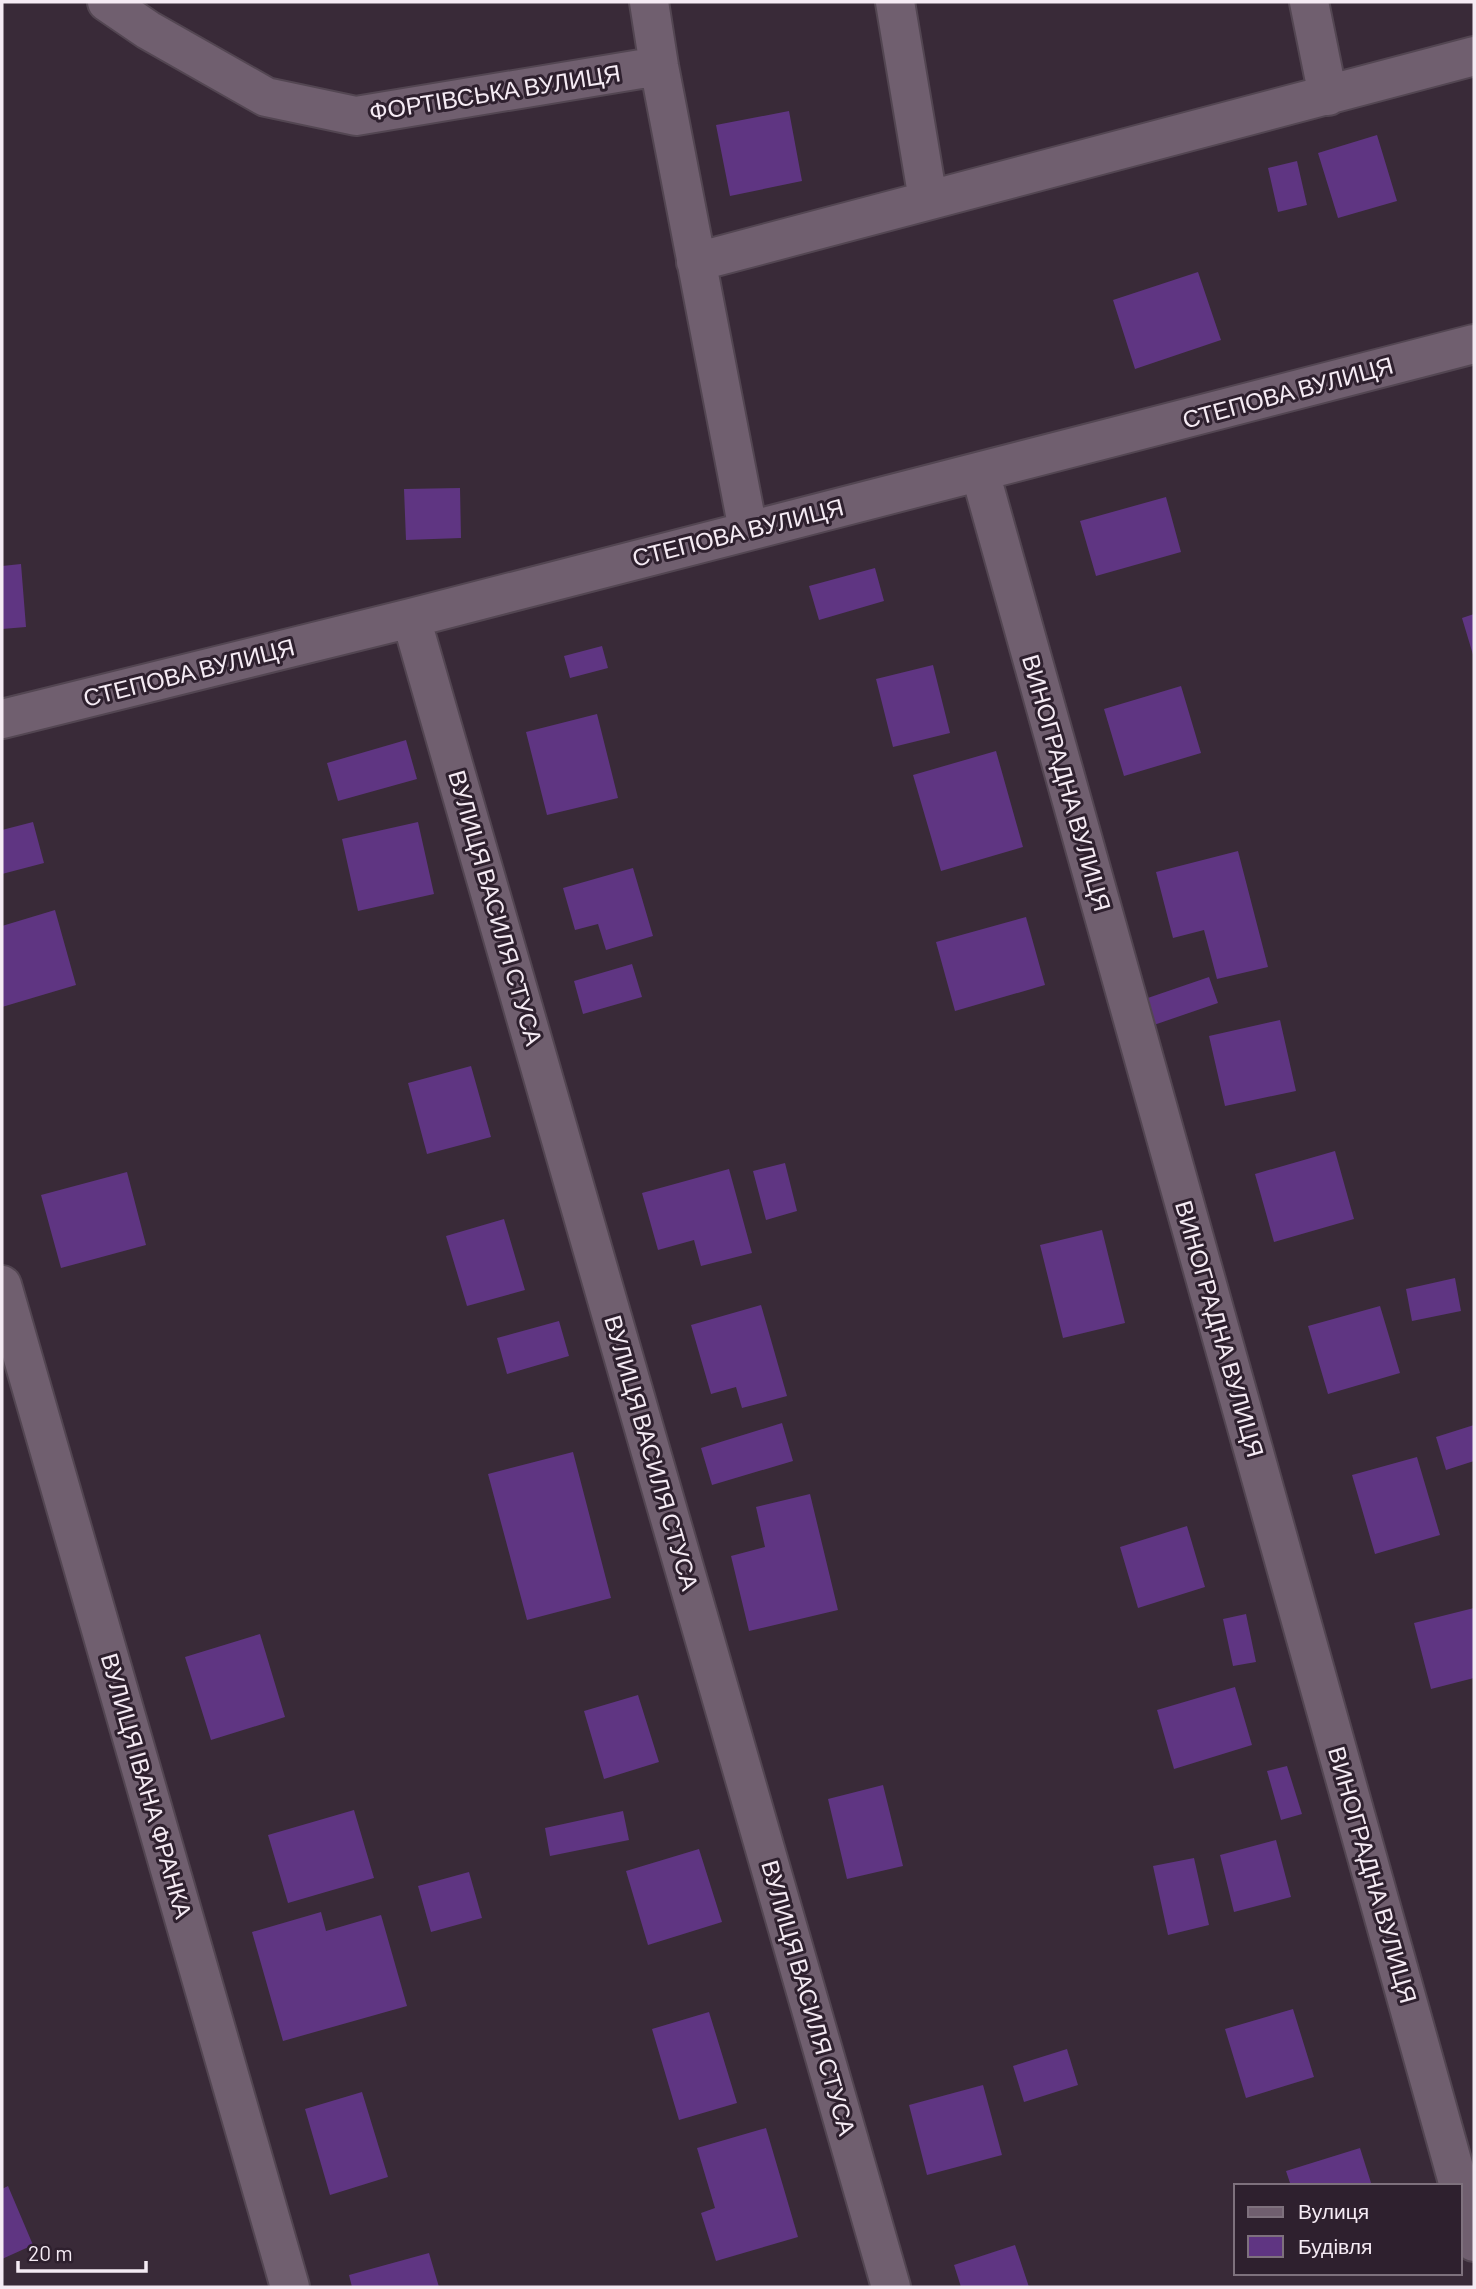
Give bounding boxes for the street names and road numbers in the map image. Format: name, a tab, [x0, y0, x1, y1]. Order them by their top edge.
street label: ФОРТІВСЬКА ВУЛИЦЯ	[367, 57, 622, 126]
street label: СТЕПОВА ВУЛИЦЯ	[1179, 349, 1396, 434]
street label: СТЕПОВА ВУЛИЦЯ	[629, 491, 846, 572]
street label: СТЕПОВА ВУЛИЦЯ	[80, 631, 297, 712]
street label: ВИНОГРАДНА ВУЛИЦЯ	[1017, 651, 1118, 914]
street label: ВУЛИЦЯ ВАСИЛЯ СТУСА	[443, 767, 550, 1049]
street label: ВИНОГРАДНА ВУЛИЦЯ	[1170, 1197, 1271, 1460]
street label: ВУЛИЦЯ ВАСИЛЯ СТУСА	[599, 1312, 706, 1594]
street label: ВУЛИЦЯ ІВАНА ФРАНКА	[96, 1650, 199, 1922]
street label: ВИНОГРАДНА ВУЛИЦЯ	[1323, 1743, 1424, 2006]
street label: ВУЛИЦЯ ВАСИЛЯ СТУСА	[756, 1857, 863, 2139]

